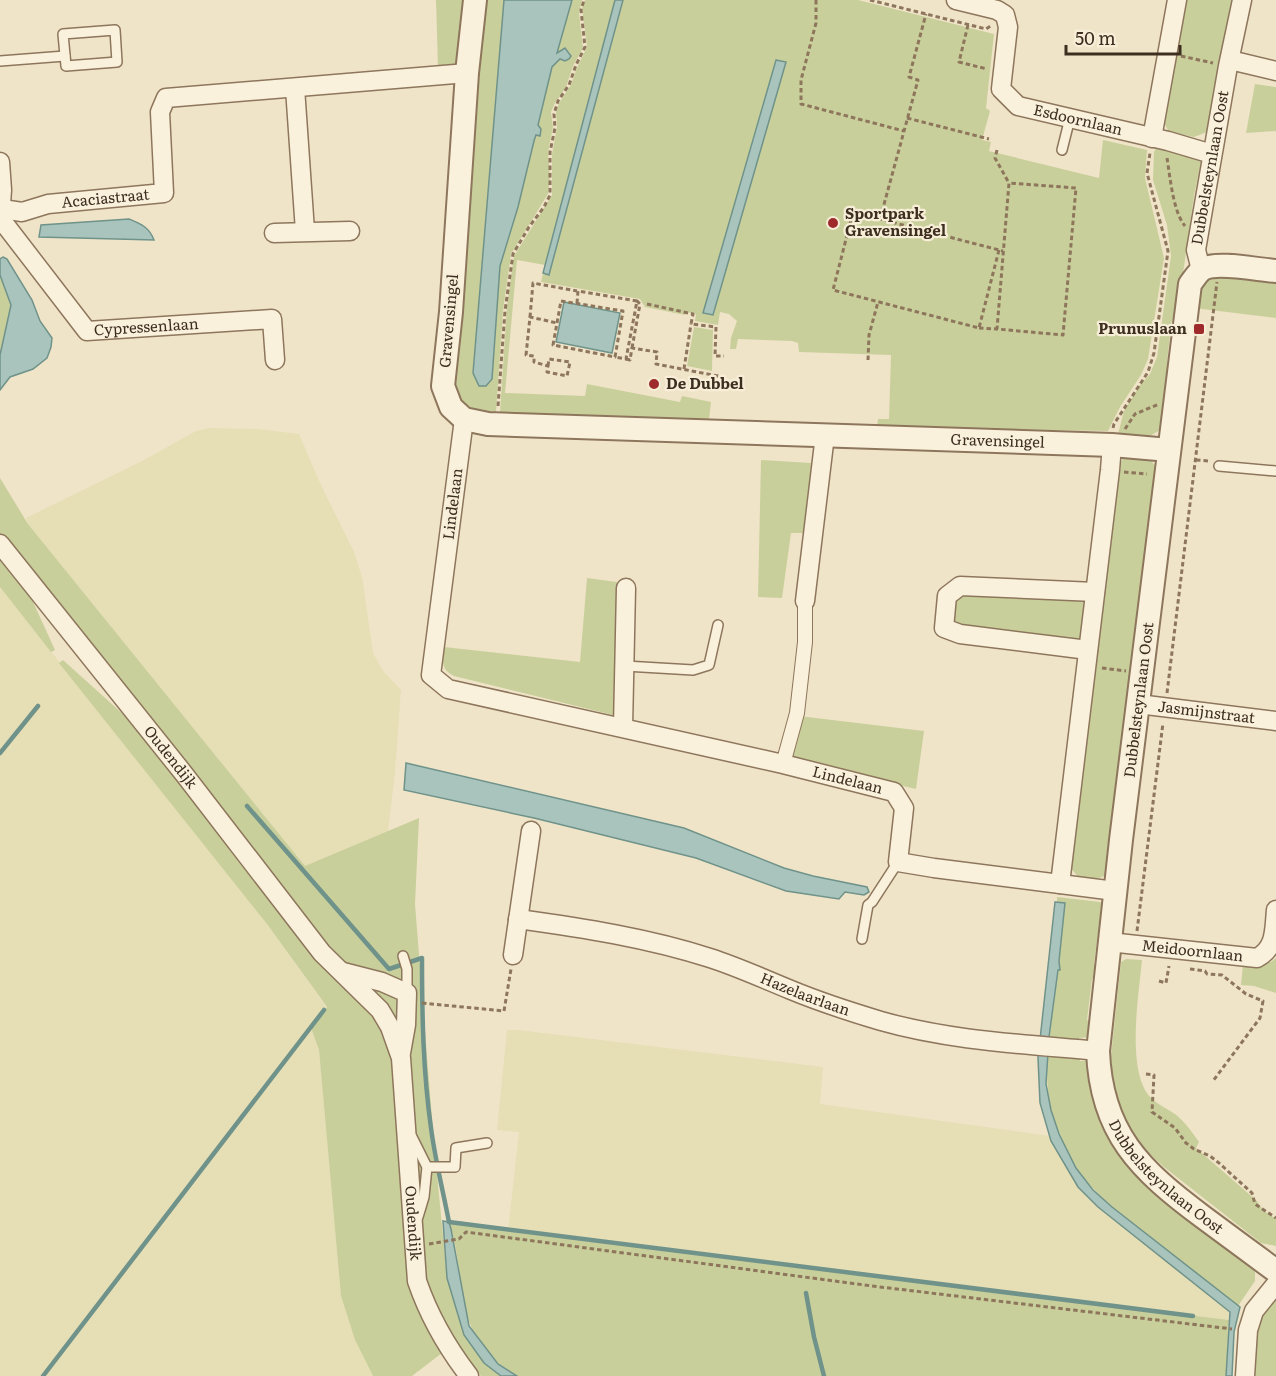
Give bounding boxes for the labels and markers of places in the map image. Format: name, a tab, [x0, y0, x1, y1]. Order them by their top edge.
place label: Sportpark Gravensingel	[845, 201, 947, 241]
marker: Sportpark Gravensingel	[826, 216, 840, 230]
place label: Prunuslaan	[1098, 316, 1188, 339]
marker: Prunuslaan	[1192, 322, 1206, 336]
place label: De Dubbel	[666, 371, 744, 394]
marker: De Dubbel	[647, 377, 661, 391]

